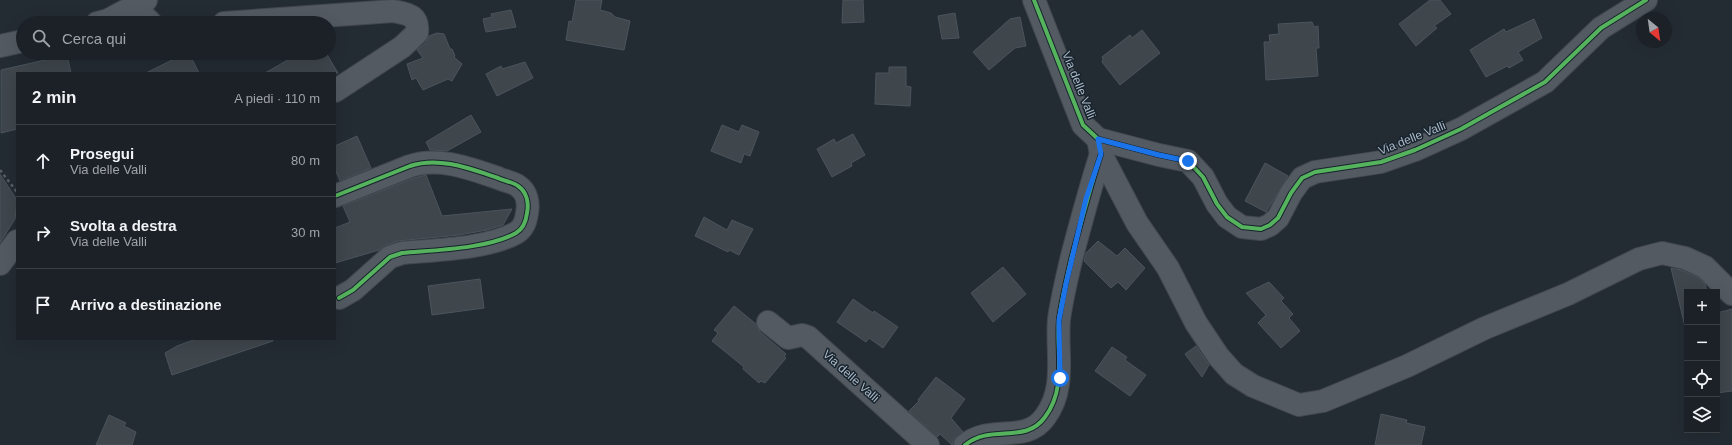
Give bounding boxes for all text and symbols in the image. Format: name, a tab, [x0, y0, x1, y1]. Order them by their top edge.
north arrow	[1636, 12, 1672, 48]
search box	[16, 16, 336, 60]
icon: search	[30, 27, 52, 49]
text: Cerca qui	[62, 30, 126, 47]
street label: Via delle Valli	[1059, 49, 1099, 121]
text: 2 min	[32, 88, 76, 107]
text: A piedi · 110 m	[234, 91, 320, 106]
street label: Via delle Valli	[1376, 118, 1448, 158]
text: Prosegui	[70, 145, 134, 162]
icon: ahead	[32, 150, 54, 172]
route end	[1179, 152, 1197, 170]
text: 80 m	[291, 153, 320, 168]
text: Via delle Valli	[70, 162, 147, 177]
text: Svolta a destra	[70, 217, 177, 234]
icon: right	[32, 222, 54, 244]
text: 30 m	[291, 225, 320, 240]
text: Via delle Valli	[70, 234, 147, 249]
map controls	[1684, 289, 1720, 433]
button: +	[1684, 289, 1720, 325]
icon: arrive	[32, 294, 54, 316]
text: Arrivo a destinazione	[70, 296, 222, 313]
button: −	[1684, 325, 1720, 361]
street label: Via delle Valli	[820, 347, 882, 405]
button: locate	[1684, 361, 1720, 397]
route start	[1051, 369, 1069, 387]
button: layers	[1684, 397, 1720, 433]

